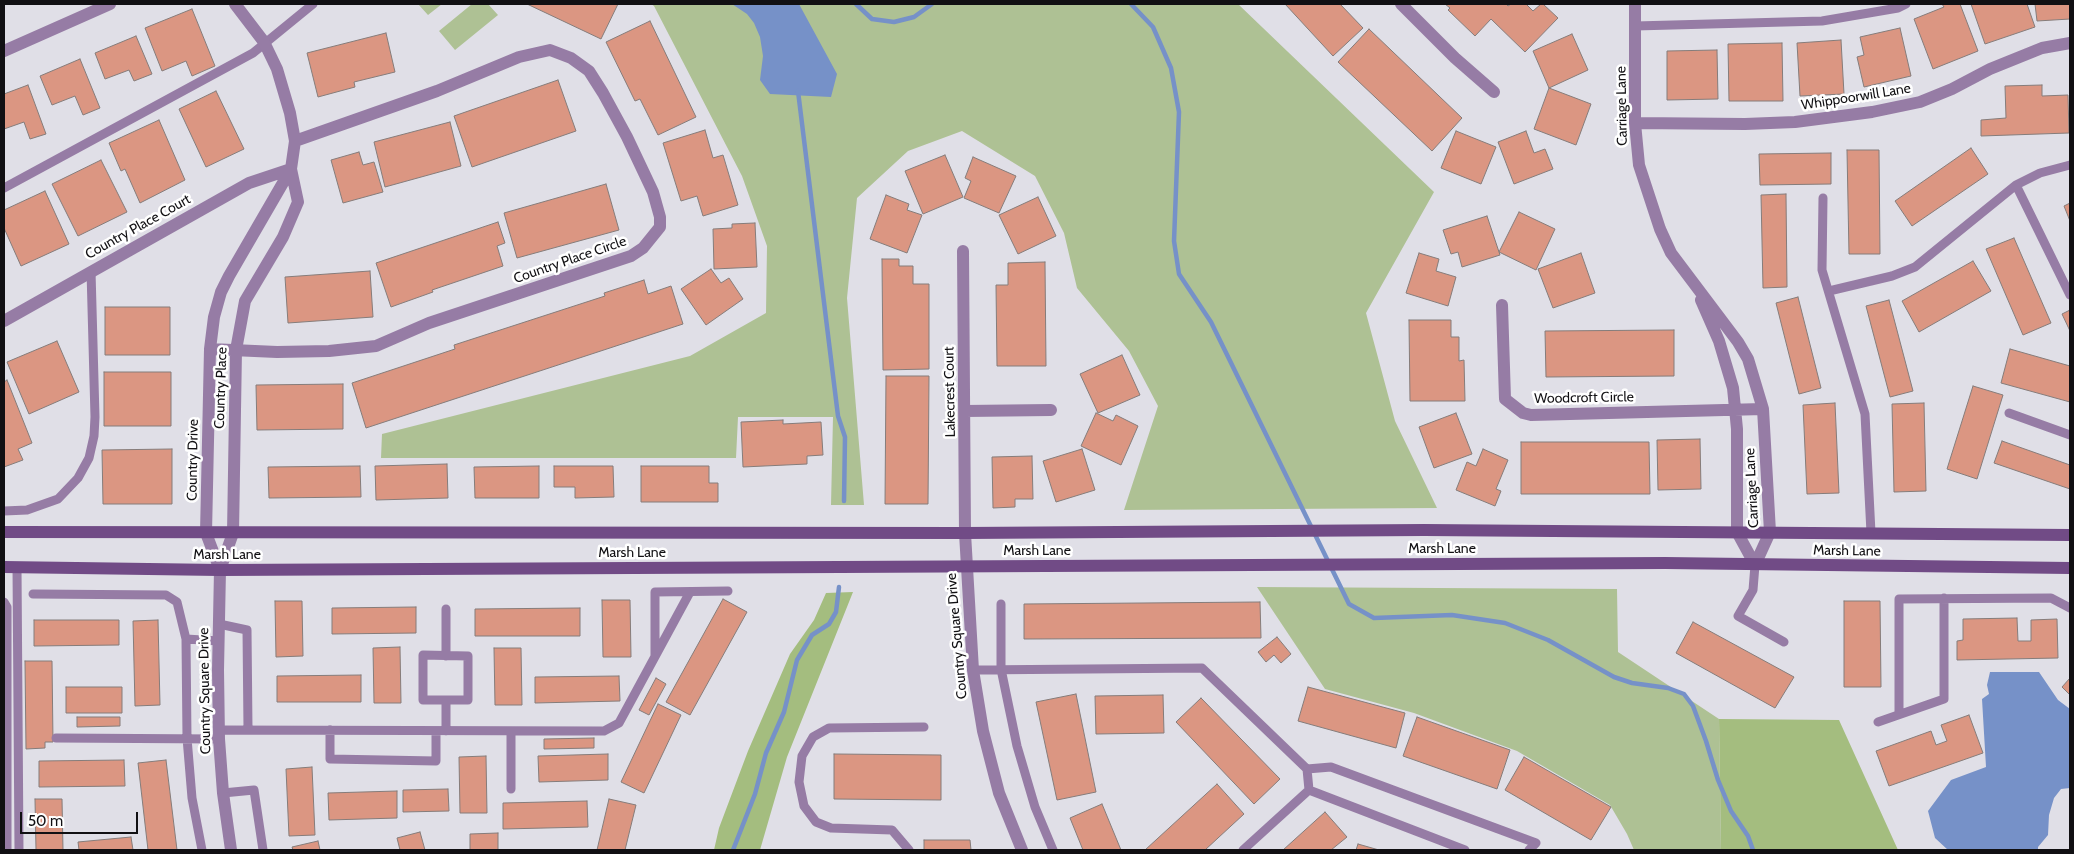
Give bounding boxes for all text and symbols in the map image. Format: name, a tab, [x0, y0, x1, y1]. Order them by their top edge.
street label: Carriage Lane	[1613, 66, 1631, 146]
street label: Whippoorwill Lane	[1800, 80, 1912, 114]
street label: Country Place Court	[82, 191, 194, 263]
street label: Country Place Circle	[511, 233, 629, 287]
street label: Lakecrest Court	[941, 346, 959, 438]
street label: Country Place	[211, 347, 231, 429]
street label: Woodcroft Circle	[1534, 389, 1634, 407]
street label: Country Drive	[184, 419, 202, 501]
street label: Carriage Lane	[1742, 448, 1762, 528]
street label: Marsh Lane	[1408, 541, 1476, 557]
street label: Marsh Lane	[1813, 542, 1881, 560]
street label: Marsh Lane	[1003, 543, 1071, 559]
street label: Marsh Lane	[598, 545, 666, 561]
street label: Marsh Lane	[193, 547, 261, 563]
street label: Country Square Drive	[943, 572, 971, 700]
street label: Country Square Drive	[195, 628, 215, 754]
scale bar	[22, 802, 140, 834]
text: 50 m	[28, 812, 63, 830]

